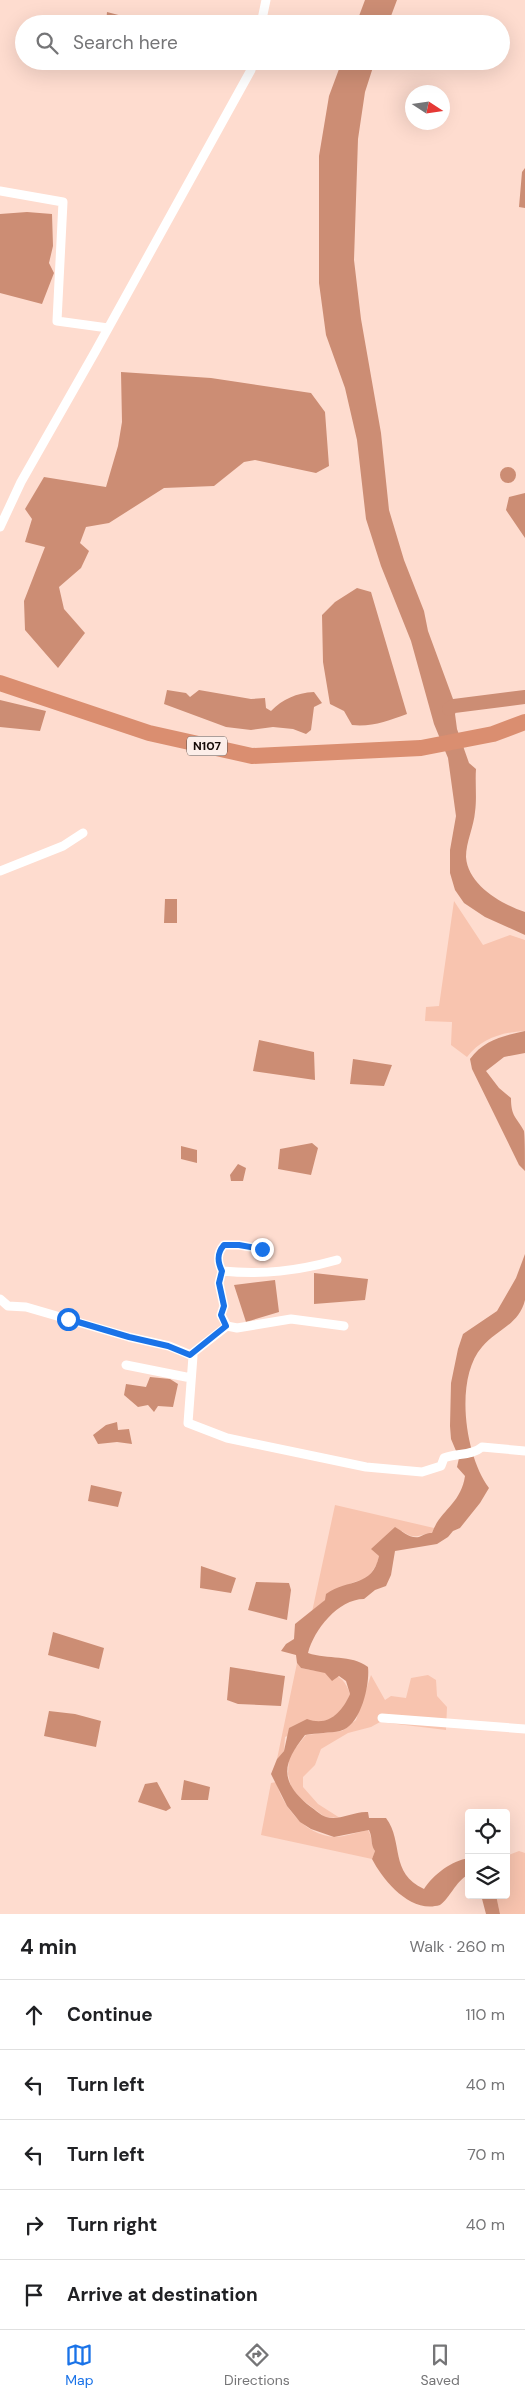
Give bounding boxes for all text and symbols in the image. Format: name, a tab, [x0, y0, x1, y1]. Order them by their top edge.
search box	[15, 15, 510, 70]
icon: search	[33, 29, 61, 57]
text: Search here	[73, 30, 178, 55]
north arrow	[405, 85, 450, 130]
road number: N107	[187, 736, 227, 756]
route end	[251, 1238, 274, 1261]
route start	[57, 1308, 80, 1331]
map controls	[465, 1809, 510, 1899]
button: locate	[465, 1809, 510, 1854]
button: layers	[465, 1854, 510, 1899]
text: 4 min	[20, 1933, 77, 1961]
text: Walk · 260 m	[410, 1936, 505, 1957]
icon: ahead	[20, 2001, 48, 2029]
text: Continue	[67, 2002, 153, 2027]
text: 110 m	[466, 2004, 505, 2025]
icon: left	[20, 2071, 48, 2099]
text: Turn left	[67, 2072, 145, 2097]
text: 40 m	[466, 2074, 505, 2095]
icon: left	[20, 2141, 48, 2169]
text: Turn left	[67, 2142, 145, 2167]
text: 70 m	[467, 2144, 505, 2165]
icon: right	[20, 2211, 48, 2239]
text: Turn right	[67, 2212, 157, 2237]
text: 40 m	[466, 2214, 505, 2235]
icon: arrive	[20, 2281, 48, 2309]
text: Arrive at destination	[67, 2282, 258, 2307]
tab: Map	[65, 2341, 93, 2389]
tab: Directions	[224, 2341, 290, 2389]
tab: Saved	[420, 2341, 460, 2389]

